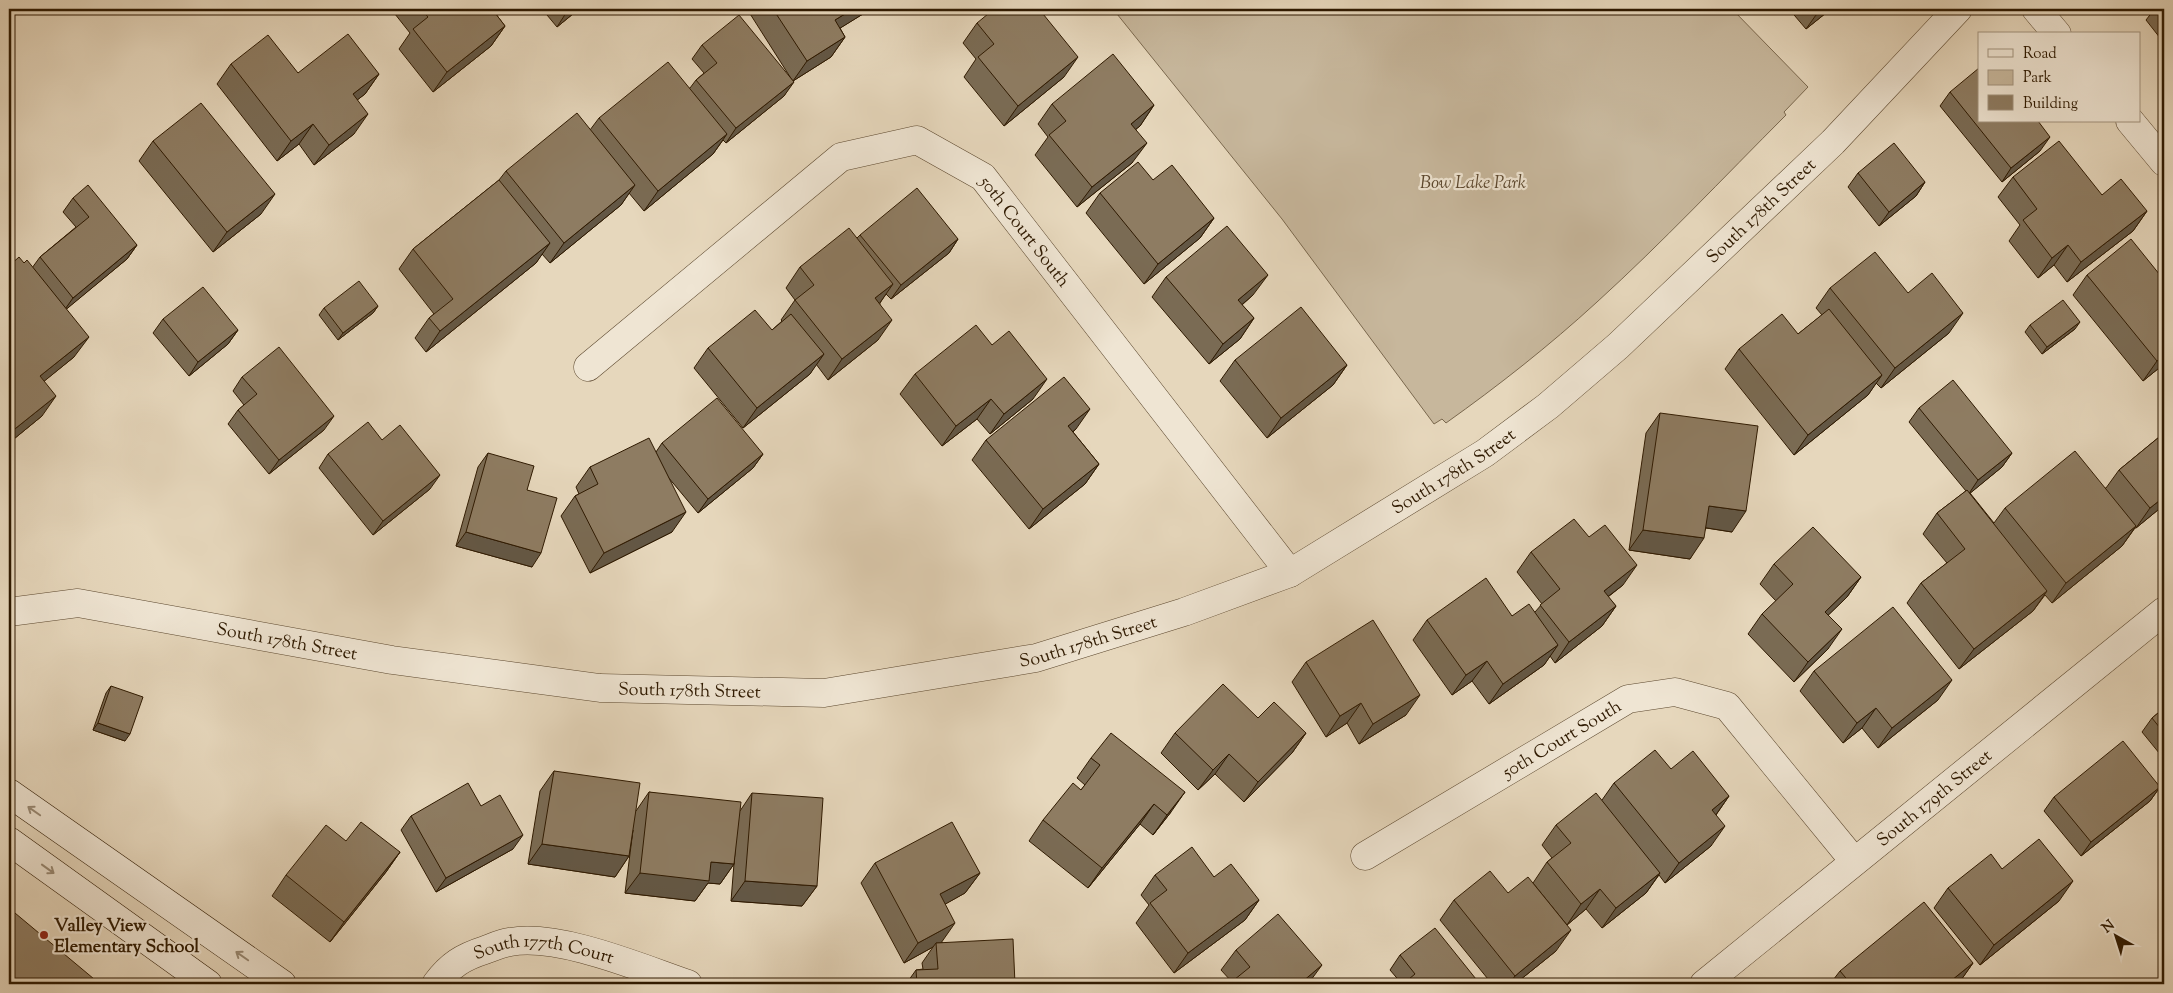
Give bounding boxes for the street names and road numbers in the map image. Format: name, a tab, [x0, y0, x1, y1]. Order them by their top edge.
street label: South 178th Street	[1701, 153, 1823, 271]
street label: 50th Court South	[971, 170, 1075, 294]
street label: South 178th Street	[1387, 423, 1522, 522]
street label: South 178th Street	[1018, 610, 1161, 676]
street label: South 178th Street	[214, 617, 359, 668]
street label: South 178th Street	[618, 677, 761, 707]
street label: 50th Court South	[1497, 694, 1628, 787]
street label: South 179th Street	[1872, 744, 1999, 854]
street label: South 177th Court	[470, 930, 617, 972]

